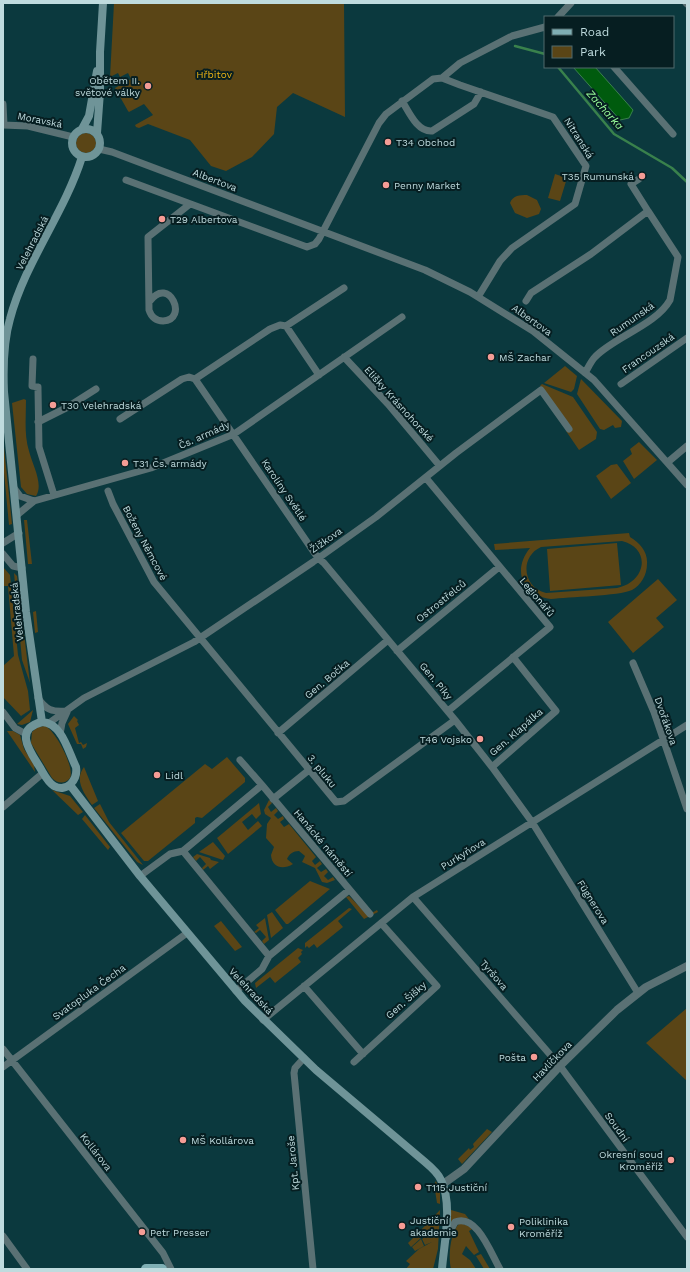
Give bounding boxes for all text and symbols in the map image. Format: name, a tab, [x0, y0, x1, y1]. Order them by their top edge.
legend	[544, 16, 674, 68]
text: Road	[580, 25, 609, 39]
text: Park	[580, 45, 606, 59]
park label: Hřbitov	[196, 69, 233, 80]
place label: Obětem II. světové války	[75, 75, 141, 98]
marker: Obětem II. světové války	[143, 81, 153, 91]
water label: Zacharka	[583, 87, 626, 133]
street label: Moravská	[17, 110, 64, 130]
street label: Nitranská	[562, 115, 596, 161]
marker: T34 Obchod	[383, 137, 393, 147]
place label: T34 Obchod	[396, 137, 455, 148]
street label: Albertova	[191, 167, 239, 194]
place label: T35 Rumunská	[562, 171, 634, 182]
marker: T35 Rumunská	[637, 171, 647, 181]
marker: Penny Market	[381, 180, 391, 190]
place label: Penny Market	[394, 180, 461, 191]
street label: Velehradská	[14, 214, 50, 272]
marker: T29 Albertova	[157, 214, 167, 224]
place label: T29 Albertova	[170, 214, 238, 225]
street label: Rumunská	[608, 300, 656, 338]
street label: Albertova	[510, 302, 554, 338]
street label: Francouzská	[620, 331, 676, 375]
marker: MŠ Zachar	[486, 352, 496, 362]
place label: MŠ Zachar	[499, 352, 551, 363]
street label: Elišky Krásnohorské	[362, 364, 436, 444]
marker: T30 Velehradská	[48, 400, 58, 410]
place label: T30 Velehradská	[61, 400, 142, 411]
street label: Čs. armády	[177, 419, 232, 451]
street label: Karolíny Světlé	[259, 457, 309, 523]
marker: T31 Čs. armády	[120, 458, 130, 468]
place label: T31 Čs. armády	[133, 458, 208, 469]
street label: Boženy Němcové	[121, 504, 169, 582]
street label: Žižkova	[308, 525, 344, 555]
street label: Legionářů	[517, 575, 557, 619]
street label: Ostrostřelců	[414, 578, 468, 624]
street label: Velehradská	[8, 582, 26, 642]
street label: Gen. Bočka	[303, 657, 352, 701]
street label: Gen. Píky	[417, 660, 455, 702]
street label: Dvořákova	[653, 695, 679, 747]
street label: Gen. Klapálka	[487, 706, 545, 758]
place label: T46 Vojsko	[420, 734, 472, 745]
marker: T46 Vojsko	[475, 734, 485, 744]
street label: 3. pluku	[305, 752, 339, 790]
marker: Lidl	[152, 770, 162, 780]
place label: Lidl	[165, 770, 183, 781]
street label: Hanácké náměstí	[292, 807, 355, 879]
street label: Purkyňova	[439, 836, 487, 872]
street label: Fügnerova	[575, 878, 611, 926]
street label: Tyršova	[478, 958, 510, 993]
street label: Svatopluka Čecha	[51, 962, 128, 1022]
street label: Velehradská	[227, 966, 275, 1017]
street label: Gen. Šišky	[384, 978, 429, 1021]
street label: Havlíčkova	[530, 1038, 574, 1083]
place label: Pošta	[499, 1052, 526, 1063]
marker: Pošta	[529, 1052, 539, 1062]
street label: Soudní	[603, 1110, 632, 1144]
street label: Kollárova	[78, 1131, 114, 1173]
marker: MŠ Kollárova	[178, 1135, 188, 1145]
place label: MŠ Kollárova	[191, 1135, 254, 1146]
street label: Kpt. Jaroše	[285, 1135, 301, 1191]
place label: Okresní soud Kroměříž	[599, 1149, 663, 1172]
marker: Okresní soud Kroměříž	[666, 1155, 676, 1165]
marker: T115 Justiční	[413, 1182, 423, 1192]
place label: T115 Justiční	[426, 1182, 487, 1193]
place label: Justiční akademie	[410, 1215, 457, 1238]
place label: Poliklinika Kroměříž	[519, 1216, 569, 1239]
marker: Justiční akademie	[397, 1221, 407, 1231]
marker: Poliklinika Kroměříž	[506, 1222, 516, 1232]
marker: Petr Presser	[137, 1227, 147, 1237]
place label: Petr Presser	[150, 1227, 209, 1238]

